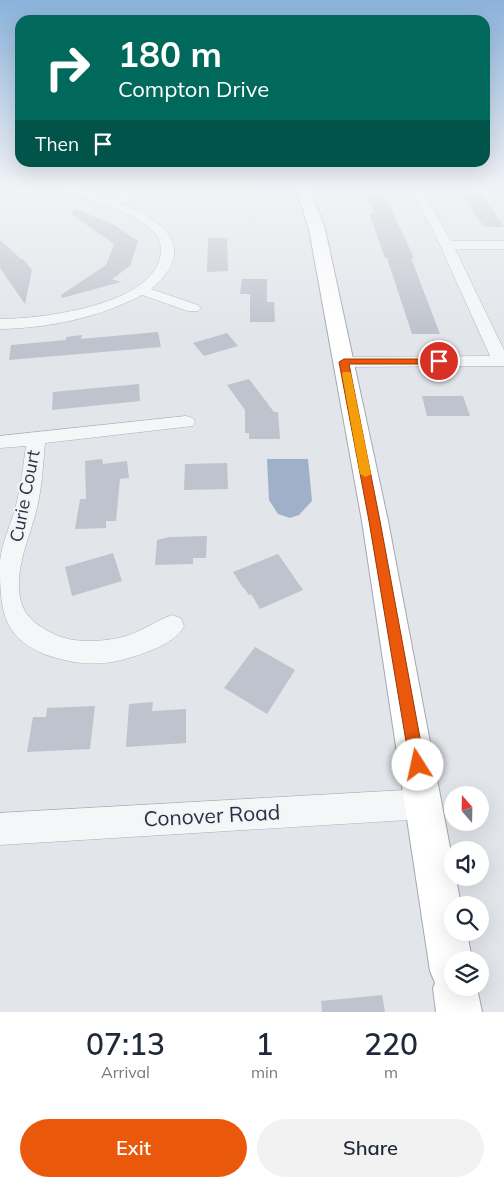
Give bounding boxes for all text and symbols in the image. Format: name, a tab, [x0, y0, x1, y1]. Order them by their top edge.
text: 180 m	[118, 32, 222, 76]
icon: right	[35, 35, 100, 100]
text: Compton Drive	[118, 75, 269, 103]
icon: arrive	[89, 130, 117, 158]
text: Then	[35, 132, 79, 156]
pin	[418, 340, 460, 382]
icon: arrive	[425, 347, 453, 375]
street label: Curie Court	[4, 448, 45, 544]
position arrow	[391, 738, 443, 790]
north arrow	[444, 786, 489, 831]
map controls	[444, 786, 489, 996]
street label: Conover Road	[143, 798, 281, 832]
button: sound	[444, 841, 489, 886]
button: search	[444, 896, 489, 941]
button: layers	[444, 951, 489, 996]
text: 07:13	[86, 1025, 165, 1063]
text: 1	[256, 1025, 274, 1063]
text: 220	[364, 1025, 418, 1063]
text: Arrival	[101, 1062, 150, 1082]
text: min	[251, 1062, 278, 1082]
text: m	[384, 1062, 398, 1082]
button: Exit	[20, 1119, 247, 1177]
button: Share	[257, 1119, 484, 1177]

